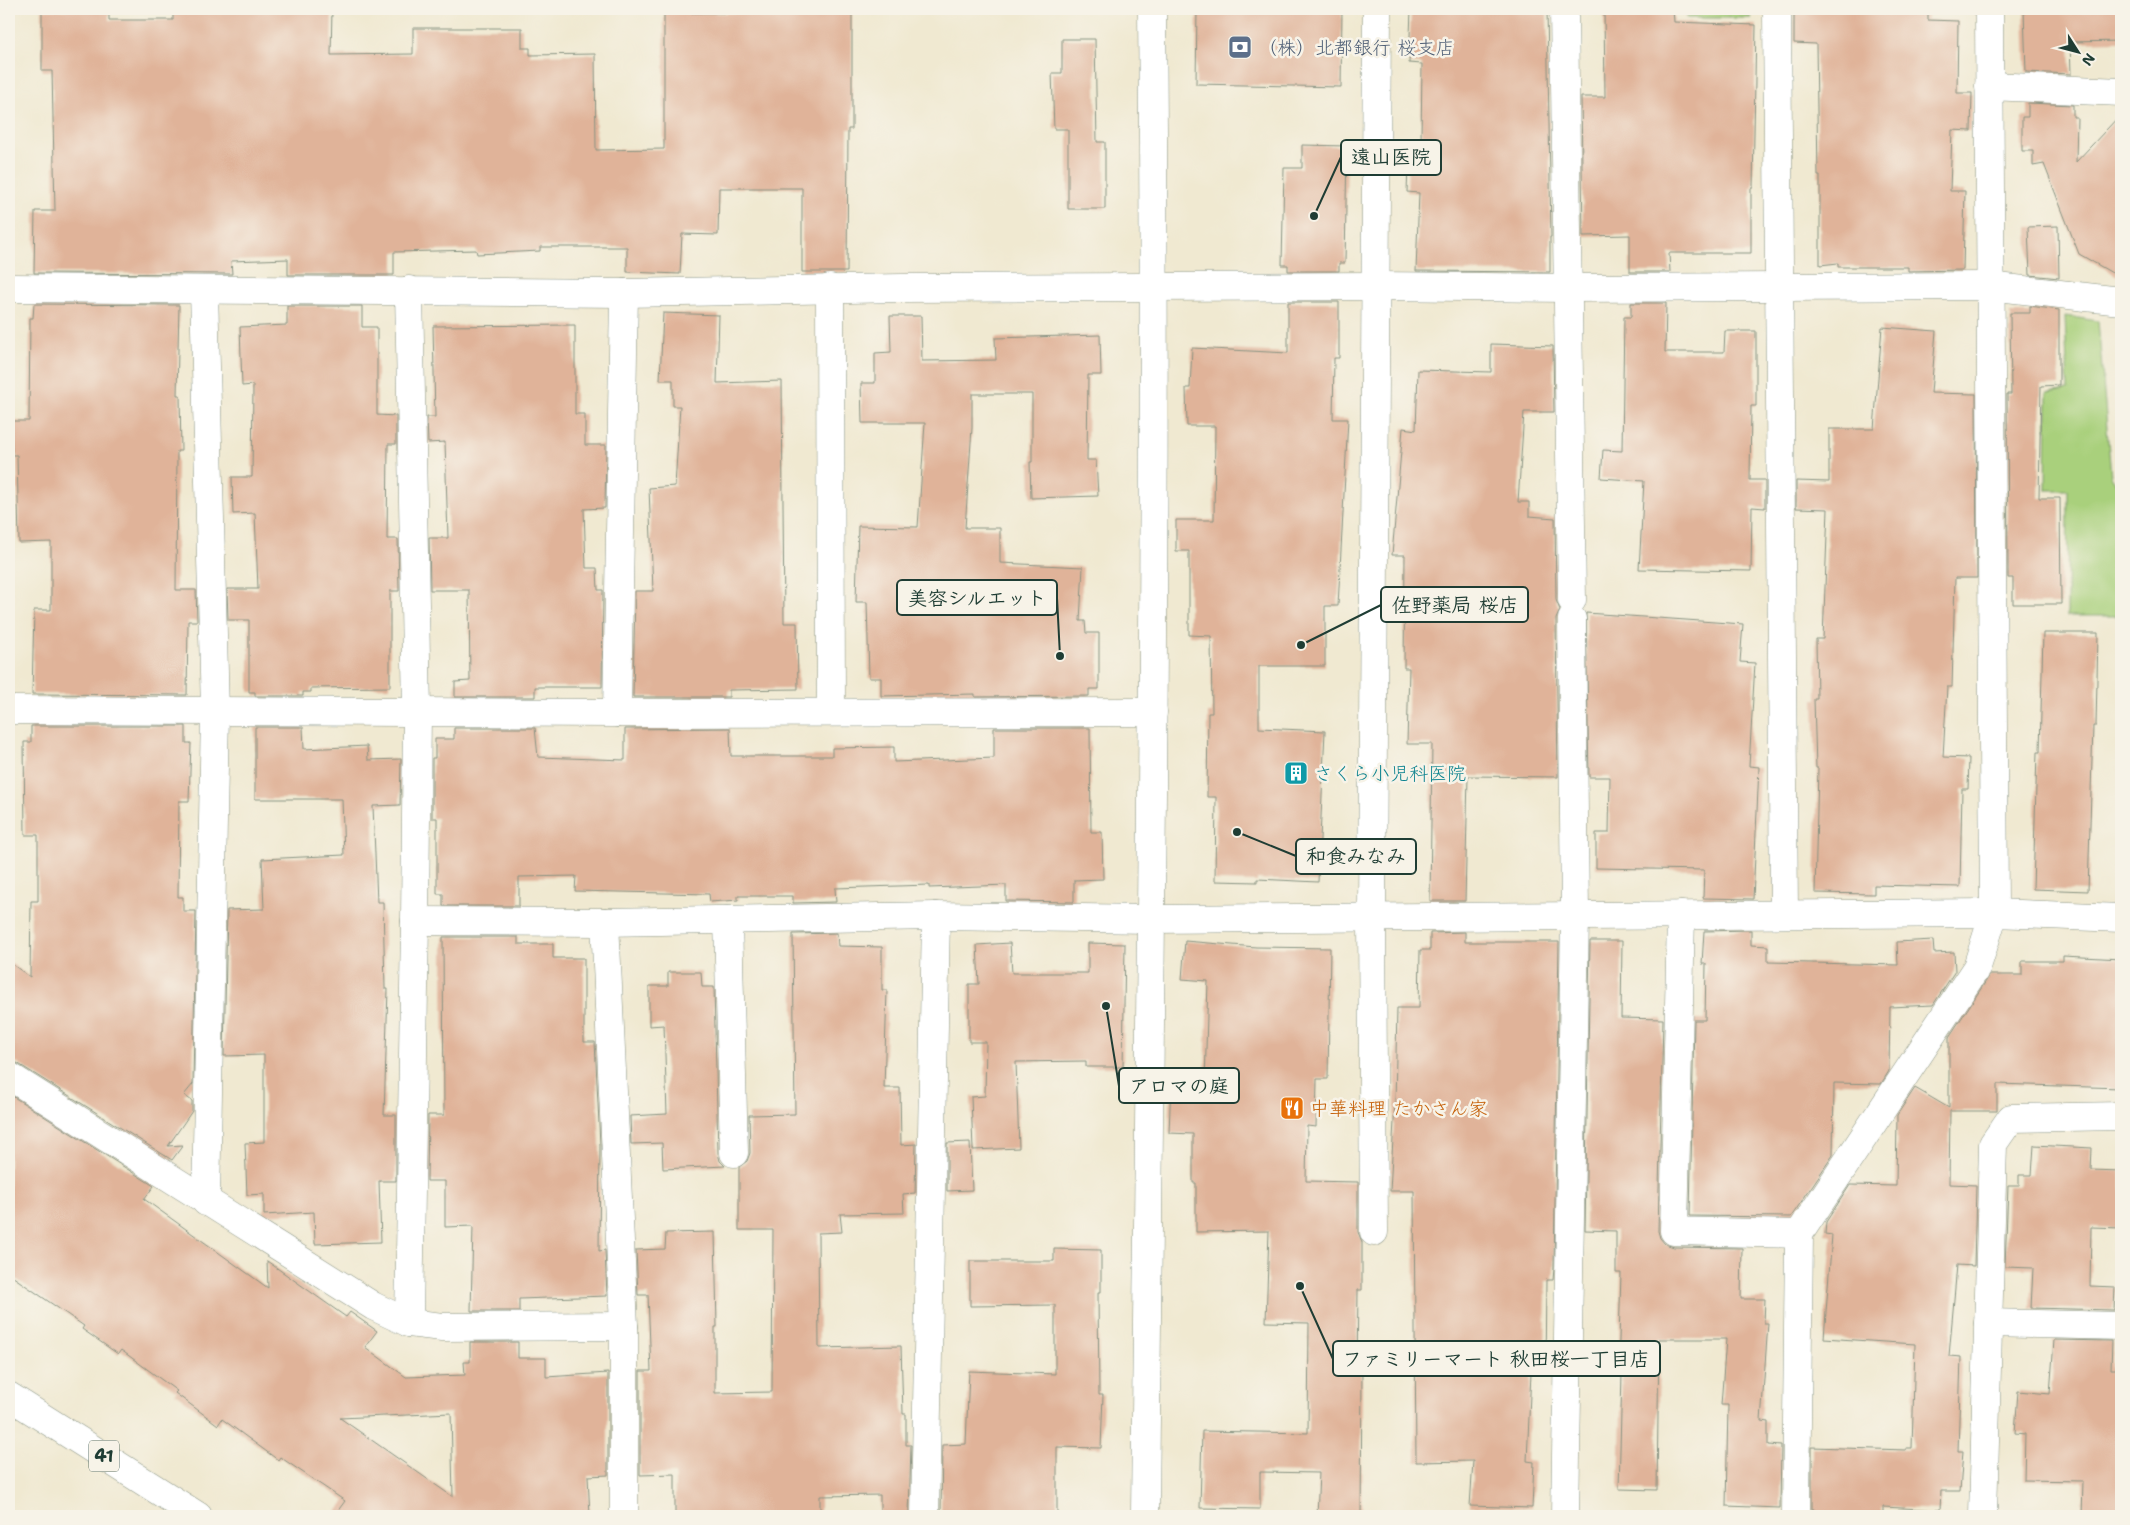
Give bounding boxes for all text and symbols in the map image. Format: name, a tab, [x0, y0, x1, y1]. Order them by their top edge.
north arrow	[2052, 28, 2102, 78]
bank icon: （株）北都銀行 桜支店	[1227, 34, 1253, 60]
place label: （株）北都銀行 桜支店	[1258, 35, 1454, 60]
text: N	[2078, 50, 2099, 69]
callout: 遠山医院	[1341, 140, 1441, 175]
text: 遠山医院	[1351, 144, 1431, 170]
callout: 美容シルエット	[897, 580, 1057, 615]
text: 美容シルエット	[908, 585, 1046, 611]
callout: 佐野薬局 桜店	[1381, 587, 1528, 622]
text: 佐野薬局 桜店	[1392, 592, 1518, 618]
building icon: さくら小児科医院	[1283, 760, 1309, 786]
place label: さくら小児科医院	[1314, 761, 1466, 786]
callout: 和食みなみ	[1296, 839, 1416, 874]
text: 和食みなみ	[1306, 843, 1406, 869]
callout: アロマの庭	[1119, 1068, 1239, 1103]
text: アロマの庭	[1129, 1073, 1229, 1099]
restaurant icon: 中華料理 たかさん家	[1279, 1095, 1305, 1121]
place label: 中華料理 たかさん家	[1310, 1096, 1487, 1121]
callout: ファミリーマート 秋田桜一丁目店	[1333, 1341, 1660, 1376]
text: ファミリーマート 秋田桜一丁目店	[1342, 1346, 1650, 1372]
road number: 41	[89, 1440, 119, 1472]

